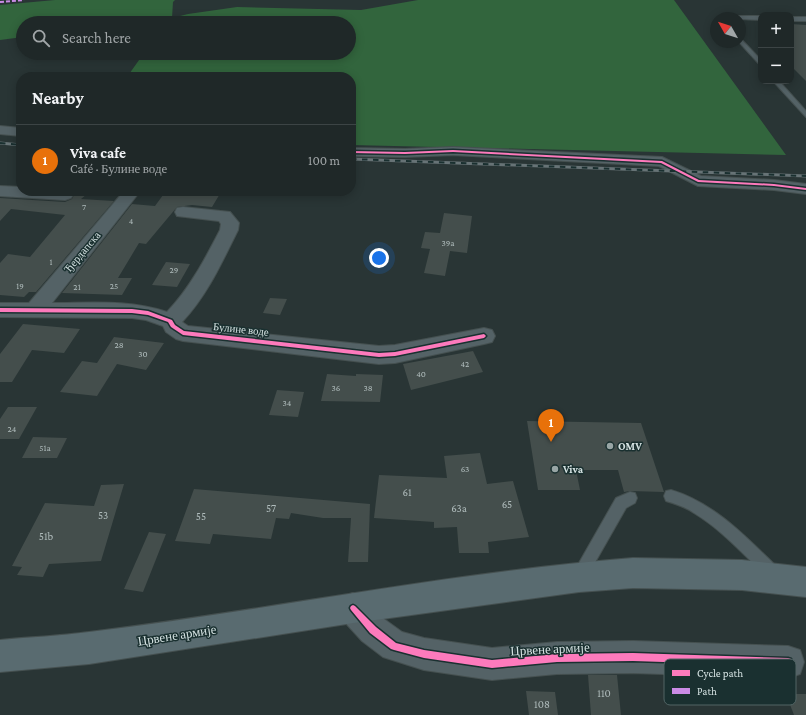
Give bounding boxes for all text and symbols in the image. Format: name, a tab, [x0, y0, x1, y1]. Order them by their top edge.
north arrow	[710, 12, 746, 48]
map controls	[758, 12, 794, 84]
button: +	[758, 12, 794, 48]
search box	[16, 16, 356, 60]
icon: search	[30, 27, 52, 49]
text: Search here	[62, 30, 131, 46]
button: −	[758, 48, 794, 84]
text: Nearby	[32, 89, 84, 108]
text: Viva cafe	[70, 145, 126, 161]
text: 1	[43, 153, 47, 168]
text: 100 m	[308, 153, 340, 168]
text: Café · Булине воде	[70, 161, 167, 176]
house number: 7	[82, 202, 86, 212]
house number: 4	[129, 216, 134, 226]
street label: Ђердапска	[61, 229, 103, 275]
house number: 39a	[442, 238, 454, 248]
your location	[369, 248, 389, 268]
house number: 1	[50, 257, 53, 267]
house number: 29	[170, 265, 179, 275]
house number: 19	[16, 281, 24, 291]
house number: 25	[110, 281, 118, 291]
house number: 21	[73, 282, 81, 292]
street label: Булине воде	[212, 320, 270, 338]
house number: 28	[114, 340, 124, 350]
house number: 30	[138, 349, 148, 359]
house number: 42	[461, 359, 469, 369]
house number: 40	[416, 369, 426, 379]
house number: 36	[332, 383, 341, 393]
house number: 38	[363, 383, 373, 393]
house number: 34	[283, 398, 292, 408]
pin: 1	[538, 409, 564, 442]
house number: 24	[8, 424, 17, 434]
place label: OMV	[618, 440, 642, 452]
marker: OMV	[605, 441, 615, 451]
house number: 51a	[39, 443, 51, 453]
place label: Viva	[562, 463, 584, 475]
house number: 63	[461, 464, 469, 474]
marker: Viva	[550, 464, 560, 474]
house number: 61	[402, 486, 412, 498]
house number: 65	[502, 498, 512, 510]
house number: 57	[266, 502, 276, 514]
house number: 63a	[451, 502, 467, 514]
house number: 53	[98, 509, 108, 521]
house number: 55	[196, 510, 206, 522]
house number: 51b	[39, 530, 54, 542]
street label: Црвене армије	[137, 621, 218, 649]
street label: Црвене армије	[510, 639, 590, 659]
legend	[664, 659, 796, 705]
text: Cycle path	[697, 667, 743, 680]
text: Path	[697, 685, 717, 697]
house number: 110	[597, 687, 611, 699]
house number: 108	[534, 698, 550, 710]

